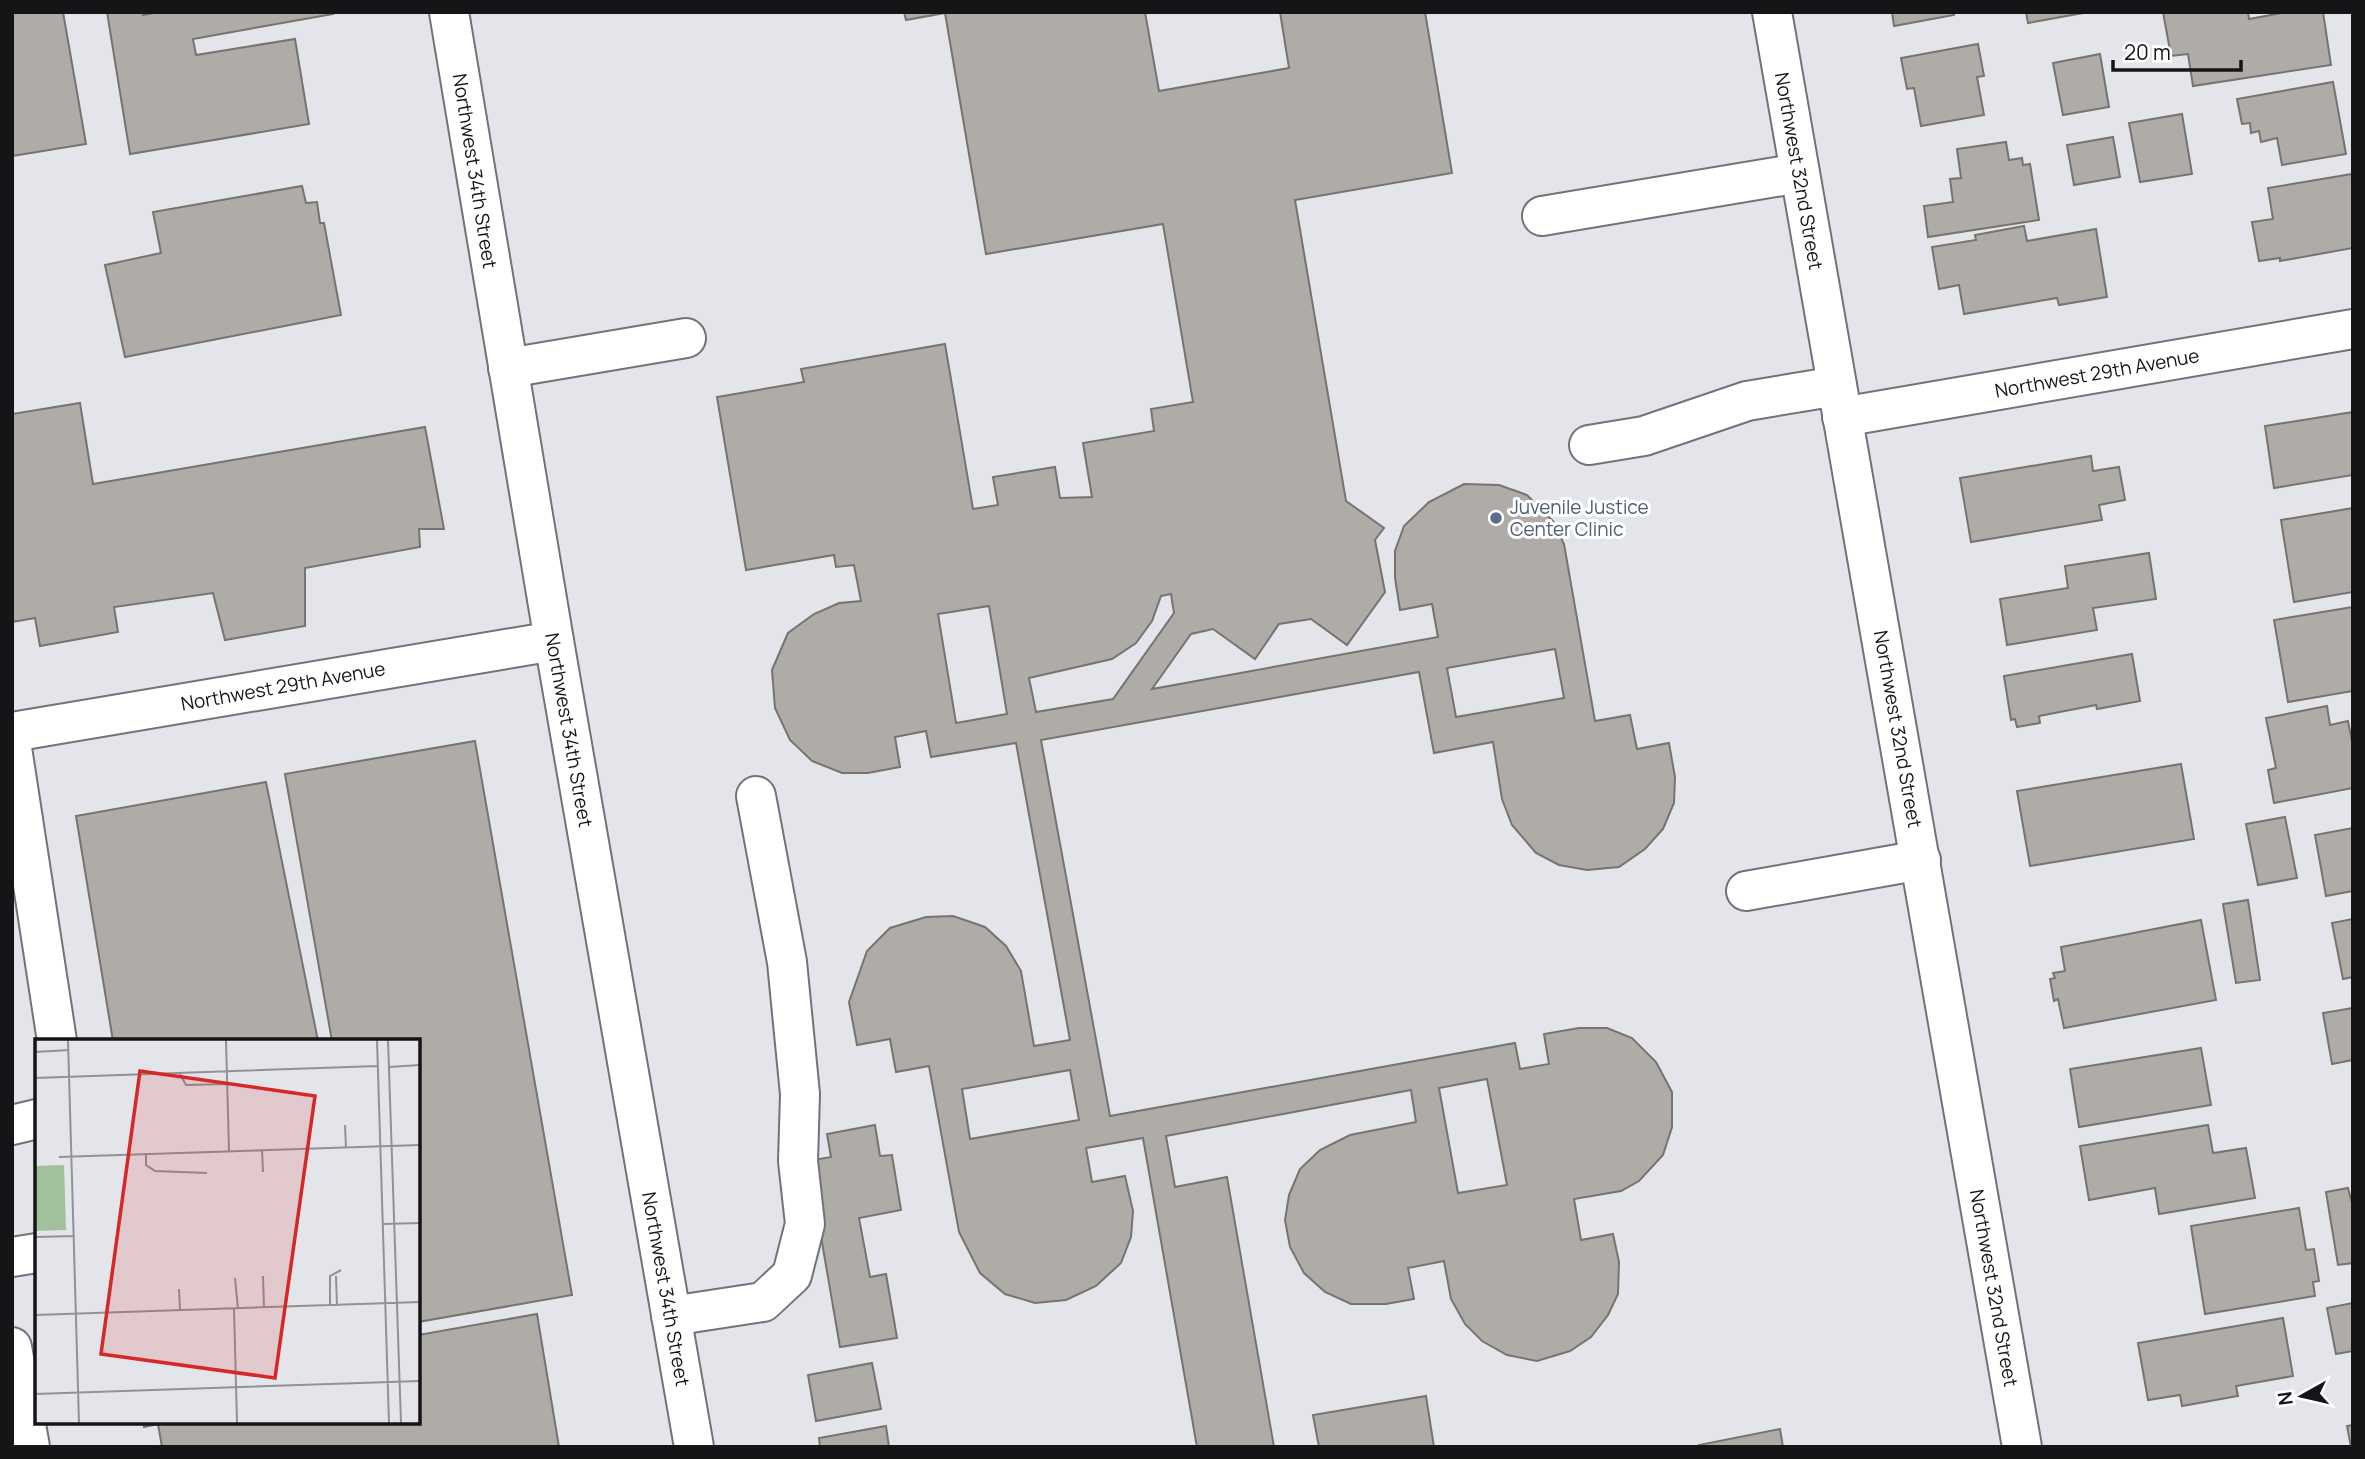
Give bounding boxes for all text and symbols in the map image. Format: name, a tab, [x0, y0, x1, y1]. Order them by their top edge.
scale bar	[2113, 28, 2241, 72]
text: 20 m	[2124, 38, 2171, 66]
street label: Northwest 32nd Street	[1769, 70, 1829, 272]
street label: Northwest 34th Street	[447, 72, 503, 270]
street label: Northwest 29th Avenue	[1993, 342, 2201, 404]
place label: Juvenile Justice Center Clinic	[1510, 494, 1649, 542]
marker: Juvenile Justice Center Clinic	[1488, 510, 1504, 526]
street label: Northwest 32nd Street	[1868, 628, 1928, 830]
street label: Northwest 34th Street	[539, 631, 599, 829]
street label: Northwest 29th Avenue	[179, 655, 387, 717]
inset map	[35, 1039, 420, 1424]
street label: Northwest 32nd Street	[1964, 1187, 2024, 1389]
street label: Northwest 34th Street	[636, 1190, 696, 1388]
north arrow	[2267, 1361, 2337, 1431]
text: N	[2271, 1390, 2299, 1407]

